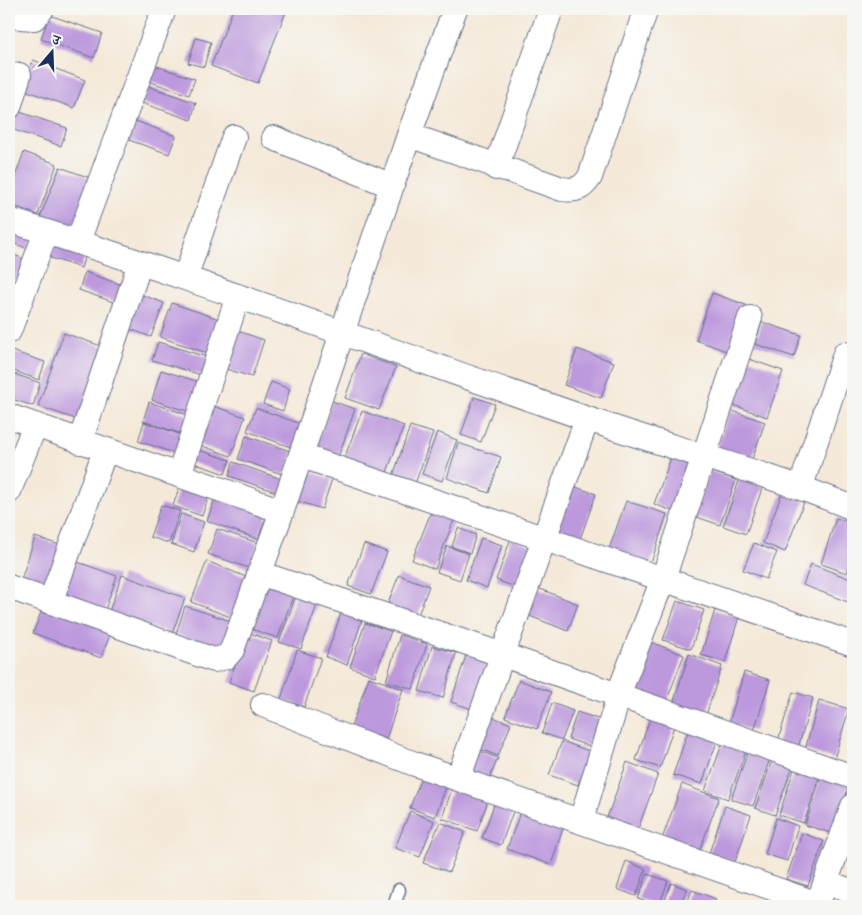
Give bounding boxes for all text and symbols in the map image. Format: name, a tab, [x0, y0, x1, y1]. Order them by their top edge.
north arrow	[28, 28, 78, 78]
text: उ	[49, 31, 63, 50]

